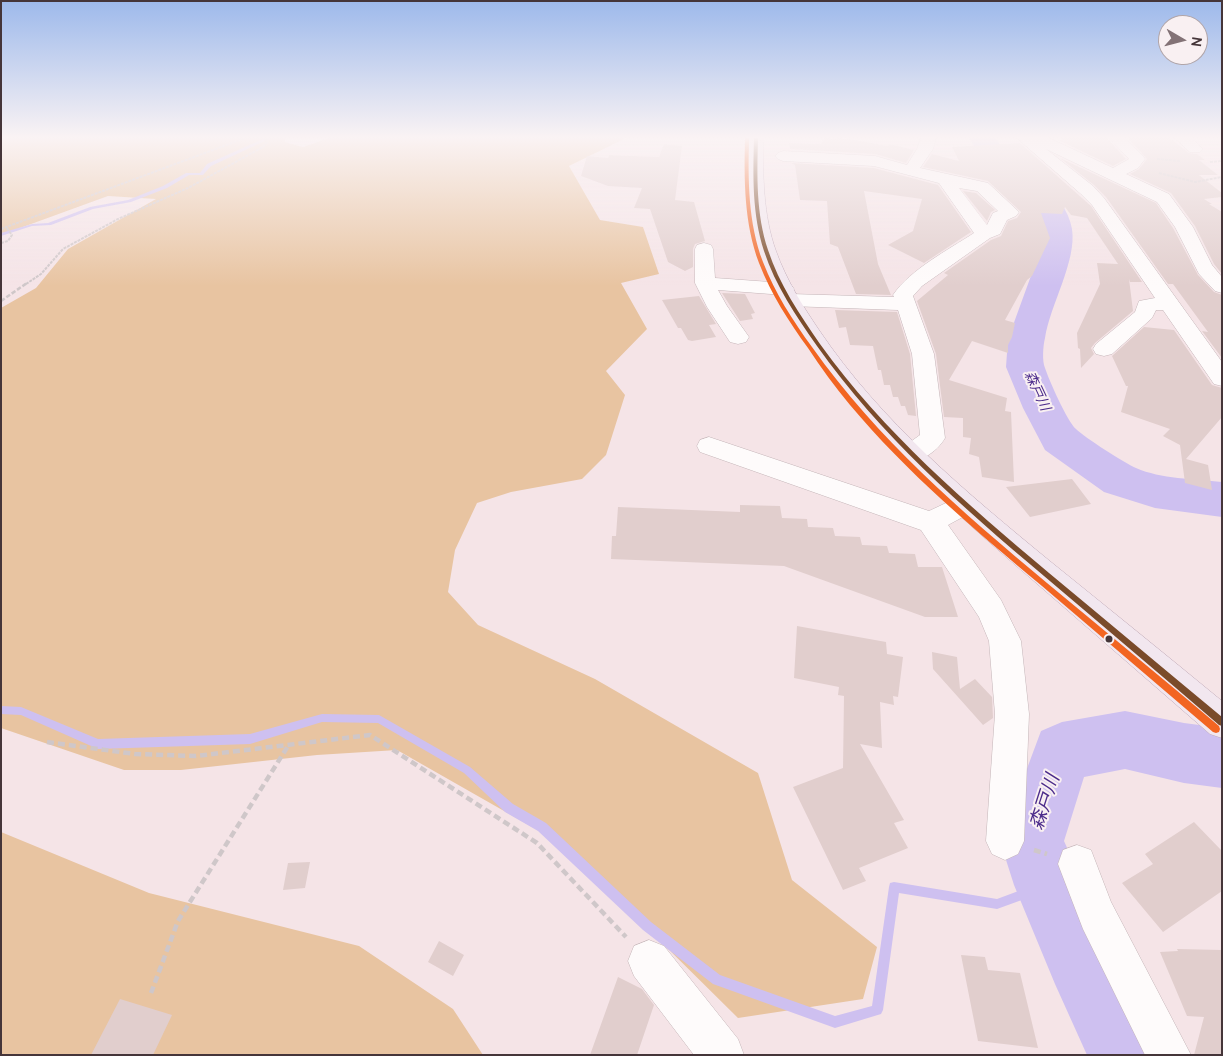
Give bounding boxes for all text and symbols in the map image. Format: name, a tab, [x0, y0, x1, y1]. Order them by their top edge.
north arrow	[1158, 15, 1208, 65]
text: N	[1187, 36, 1206, 48]
water label: 森戸川	[1021, 368, 1053, 414]
unlabelled marker	[1104, 634, 1114, 644]
water label: 森戸川	[1025, 771, 1065, 833]

